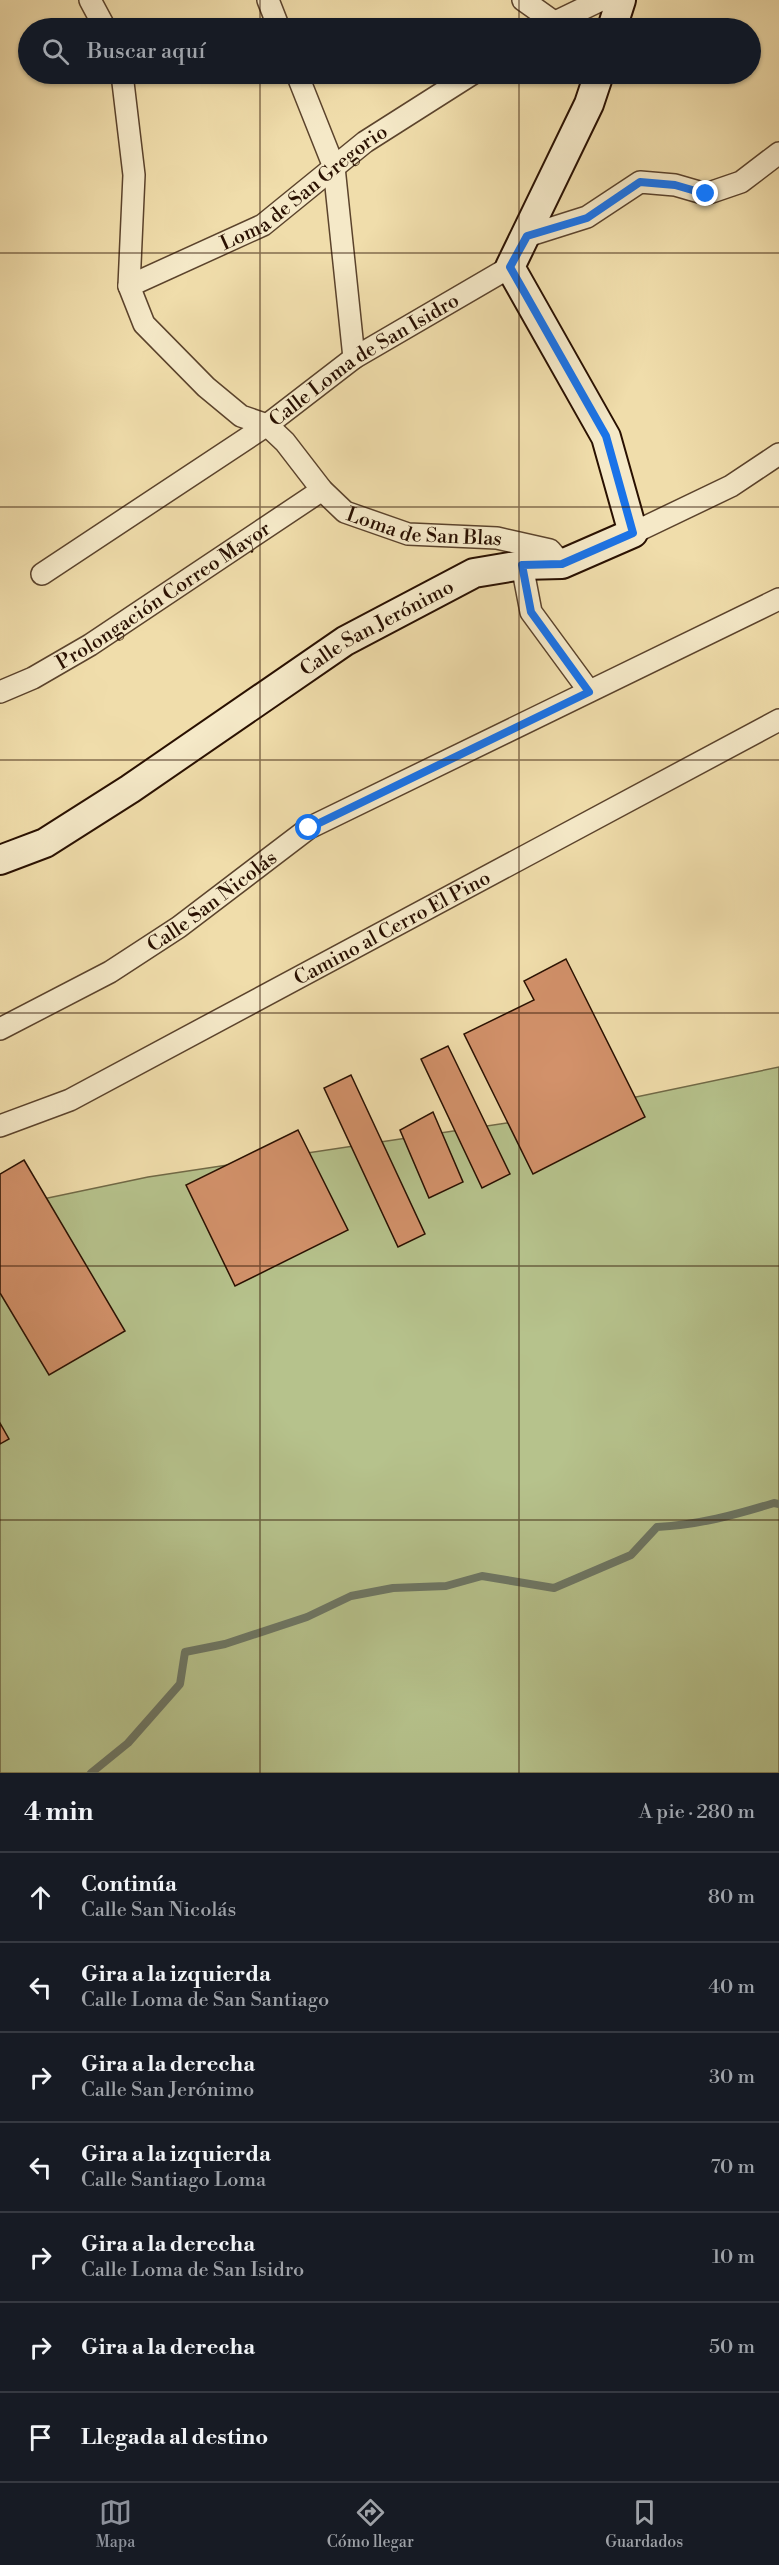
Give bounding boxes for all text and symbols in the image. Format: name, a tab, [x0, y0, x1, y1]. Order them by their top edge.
search box	[18, 18, 761, 84]
icon: search	[39, 35, 72, 68]
text: Buscar aquí	[87, 38, 205, 65]
street label: Loma de San Gregorio	[217, 120, 393, 257]
route end	[692, 180, 718, 206]
street label: Calle Loma de San Isidro	[265, 288, 464, 433]
street label: Loma de San Blas	[343, 502, 504, 553]
street label: Prolongación Correo Mayor	[52, 517, 276, 676]
street label: Calle San Jerónimo	[296, 575, 458, 682]
route start	[295, 814, 321, 840]
street label: Calle San Nicolás	[143, 846, 282, 958]
street label: Camino al Cerro El Pino	[290, 866, 495, 992]
text: 4 min	[24, 1796, 94, 1828]
text: A pie · 280 m	[639, 1800, 755, 1825]
text: Continúa	[81, 1871, 177, 1898]
icon: ahead	[24, 1881, 57, 1914]
text: 80 m	[708, 1885, 755, 1910]
text: Calle San Nicolás	[81, 1898, 236, 1923]
text: Gira a la izquierda	[81, 1961, 271, 1988]
icon: left	[24, 1971, 57, 2004]
text: 40 m	[708, 1975, 755, 2000]
text: Calle Loma de San Santiago	[81, 1988, 329, 2013]
text: Gira a la derecha	[81, 2051, 255, 2078]
icon: right	[24, 2061, 57, 2094]
text: 30 m	[709, 2065, 755, 2090]
text: Calle San Jerónimo	[81, 2078, 254, 2103]
text: Gira a la izquierda	[81, 2141, 271, 2168]
icon: left	[24, 2151, 57, 2184]
text: 70 m	[711, 2155, 755, 2180]
text: Calle Santiago Loma	[81, 2168, 266, 2193]
text: Gira a la derecha	[81, 2231, 255, 2258]
icon: right	[24, 2241, 57, 2274]
text: 10 m	[712, 2245, 755, 2270]
text: Calle Loma de San Isidro	[81, 2258, 304, 2283]
icon: right	[24, 2331, 57, 2364]
text: Gira a la derecha	[81, 2334, 255, 2361]
text: 50 m	[709, 2335, 755, 2360]
icon: arrive	[24, 2421, 57, 2454]
text: Llegada al destino	[81, 2424, 268, 2451]
tab: Mapa	[96, 2496, 135, 2552]
tab: Cómo llegar	[327, 2496, 414, 2552]
tab: Guardados	[605, 2496, 683, 2552]

